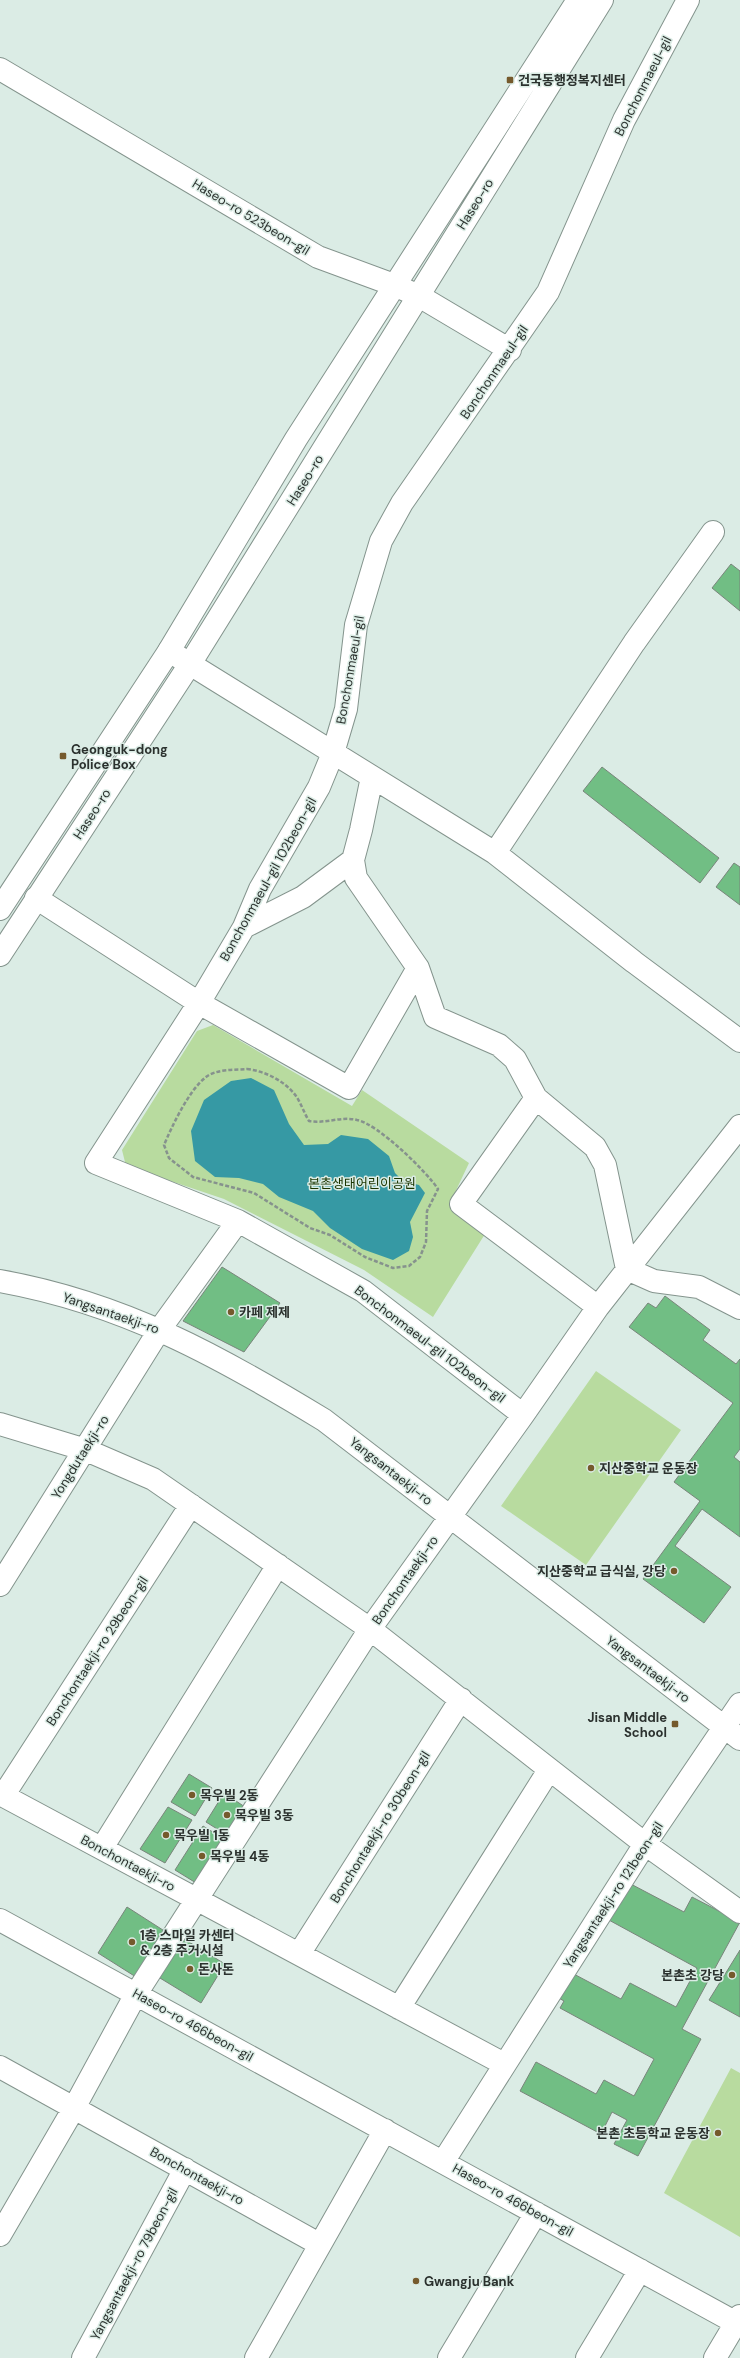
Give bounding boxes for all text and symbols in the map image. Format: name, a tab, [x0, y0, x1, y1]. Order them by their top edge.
street label: Bonchonmaeul-gil	[611, 33, 675, 139]
place label: 건국동행정복지센터	[518, 72, 626, 89]
marker: 건국동행정복지센터	[505, 75, 515, 85]
street label: Haseo-ro 523beon-gil	[189, 175, 313, 259]
street label: Haseo-ro	[453, 175, 497, 233]
street label: Bonchonmaeul-gil	[456, 322, 532, 422]
street label: Haseo-ro	[283, 451, 327, 509]
street label: Bonchonmaeul-gil	[332, 614, 368, 726]
place label: Geonguk-dong Police Box	[71, 741, 168, 773]
marker: Geonguk-dong Police Box	[58, 751, 68, 761]
street label: Haseo-ro	[69, 785, 115, 842]
street label: Bonchonmaeul-gil 102beon-gil	[216, 794, 320, 964]
park label: 본촌생태어린이공원	[308, 1175, 416, 1192]
street label: Bonchonmaeul-gil 102beon-gil	[351, 1282, 509, 1406]
street label: Yangsantaekji-ro	[60, 1288, 162, 1338]
place label: 카페 제제	[239, 1304, 290, 1321]
marker: 카페 제제	[226, 1307, 236, 1317]
street label: Yongdutaekji-ro	[47, 1412, 113, 1502]
street label: Yangsantaekji-ro	[346, 1433, 436, 1509]
place label: 지산중학교 운동장	[599, 1460, 698, 1477]
marker: 지산중학교 운동장	[586, 1463, 596, 1473]
street label: Bonchontaekji-ro	[368, 1532, 442, 1628]
place label: 지산중학교 급식실, 강당	[537, 1563, 666, 1580]
marker: 지산중학교 급식실, 강당	[669, 1566, 679, 1576]
street label: Bonchontaekji-ro 29beon-gil	[42, 1573, 152, 1729]
street label: Yangsantaekji-ro	[602, 1632, 694, 1706]
place label: Jisan Middle School	[587, 1709, 667, 1741]
marker: Jisan Middle School	[670, 1719, 680, 1729]
street label: Bonchontaekji-ro 30beon-gil	[326, 1748, 434, 1906]
place label: 목우빌 2동	[200, 1787, 258, 1804]
marker: 목우빌 2동	[187, 1790, 197, 1800]
place label: 목우빌 3동	[235, 1807, 294, 1824]
marker: 목우빌 3동	[222, 1810, 232, 1820]
street label: Yangsantaekji-ro 121beon-gil	[559, 1819, 667, 1971]
place label: 목우빌 1동	[174, 1827, 230, 1844]
marker: 목우빌 1동	[161, 1830, 171, 1840]
street label: Bonchontaekji-ro	[78, 1831, 179, 1895]
place label: 목우빌 4동	[210, 1848, 269, 1865]
marker: 목우빌 4동	[197, 1851, 207, 1861]
place label: 1층 스마일 카센터 & 2층 주거시설	[140, 1927, 235, 1959]
marker: 1층 스마일 카센터 & 2층 주거시설	[127, 1937, 137, 1947]
place label: 돈사돈	[198, 1961, 234, 1978]
marker: 돈사돈	[185, 1964, 195, 1974]
place label: 본촌초 강당	[661, 1967, 724, 1984]
marker: 본촌초 강당	[727, 1970, 737, 1980]
street label: Haseo-ro 466beon-gil	[130, 1985, 256, 2065]
place label: 본촌 초등학교 운동장	[596, 2125, 710, 2142]
marker: 본촌 초등학교 운동장	[713, 2128, 723, 2138]
street label: Bonchontaekji-ro	[147, 2143, 247, 2209]
street label: Haseo-ro 466beon-gil	[450, 2160, 576, 2240]
street label: Yangsantaekji-ro 79beon-gil	[87, 2185, 181, 2343]
place label: Gwangju Bank	[424, 2273, 515, 2290]
marker: Gwangju Bank	[411, 2276, 421, 2286]

